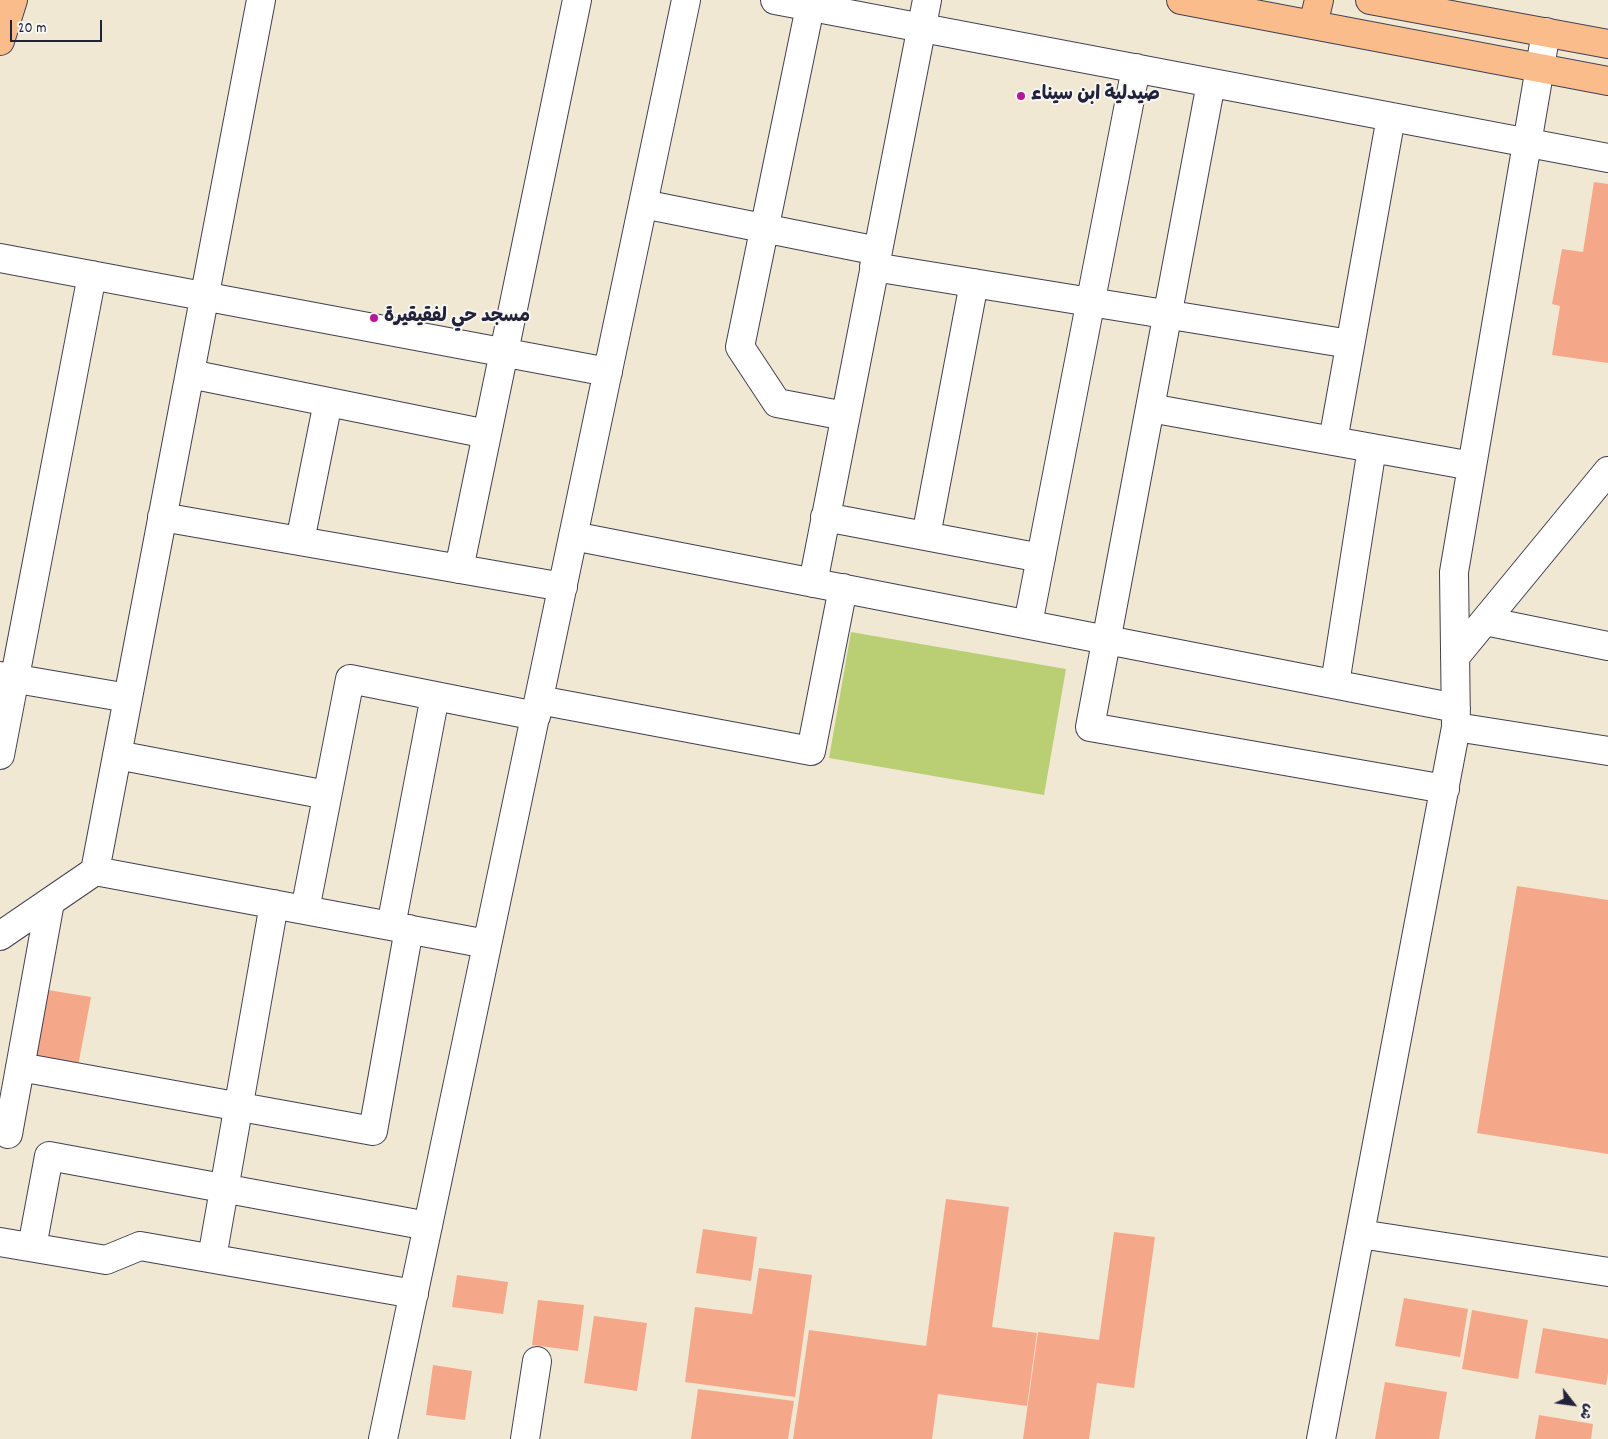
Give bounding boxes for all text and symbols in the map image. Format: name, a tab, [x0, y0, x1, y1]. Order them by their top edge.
scale bar	[12, 10, 105, 42]
text: 20 m	[18, 18, 46, 40]
place label: صيدلية ابن سيناء	[1031, 85, 1160, 107]
marker: صيدلية ابن سيناء	[1015, 90, 1027, 102]
place label: مسجد حي لفقيقيرة	[384, 307, 530, 329]
marker: مسجد حي لفقيقيرة	[368, 312, 380, 324]
north arrow	[1548, 1379, 1598, 1429]
text: ش	[1573, 1400, 1599, 1423]

